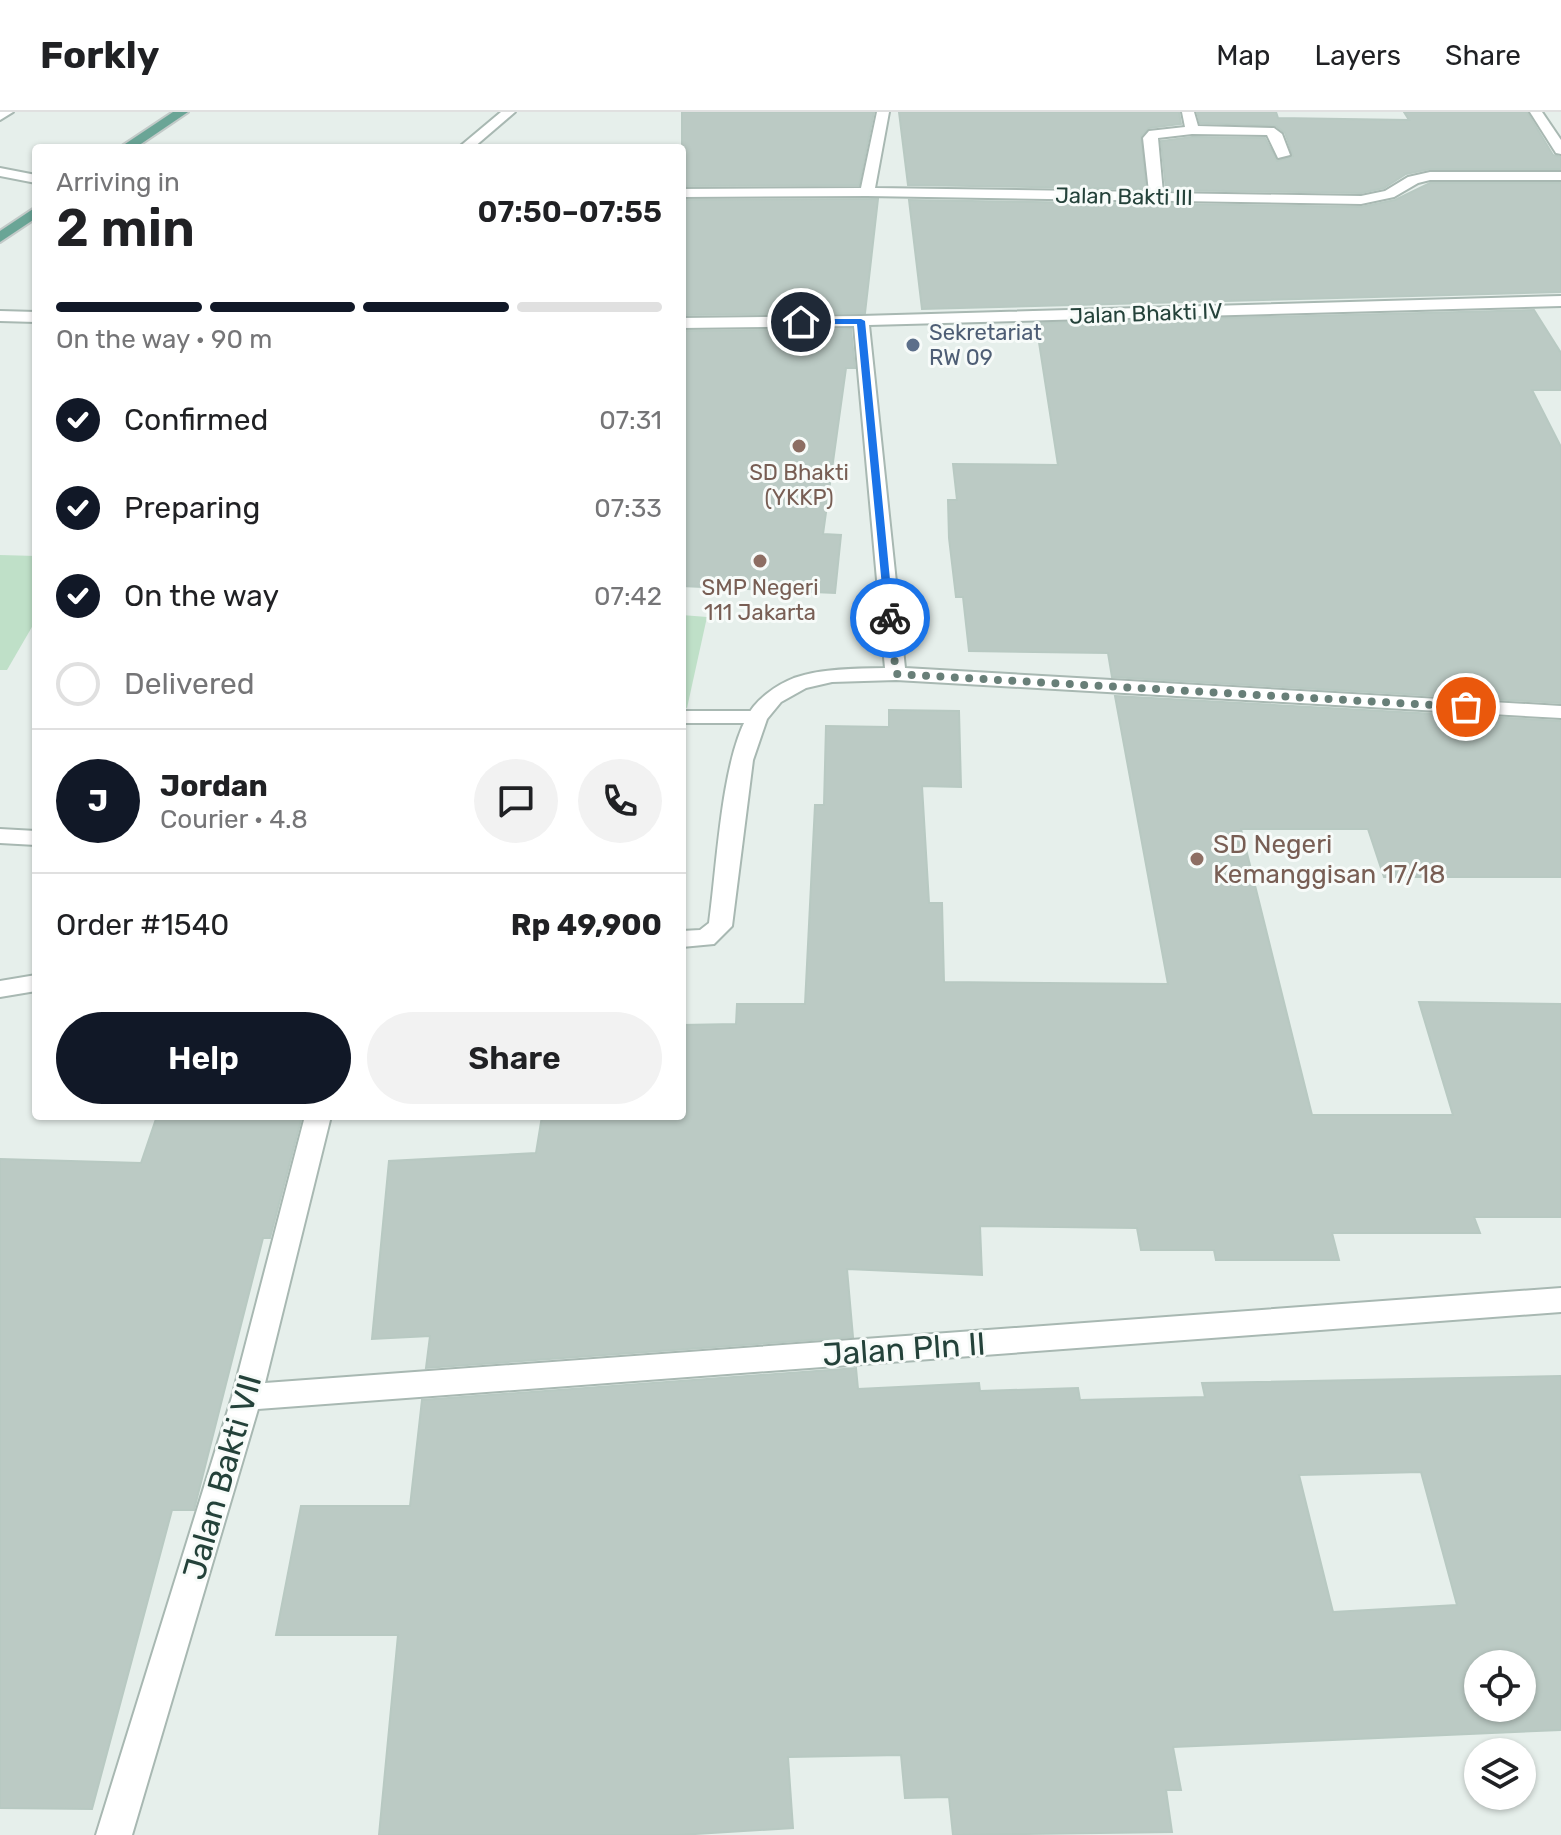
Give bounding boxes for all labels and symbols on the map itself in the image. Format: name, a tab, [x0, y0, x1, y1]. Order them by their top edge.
street label: Jalan Bakti III	[1055, 182, 1193, 211]
pin	[767, 288, 835, 356]
street label: Jalan Bhakti IV	[1069, 297, 1223, 330]
place label: Sekretariat RW 09	[929, 319, 1042, 371]
marker: Sekretariat RW 09	[904, 336, 922, 354]
marker: SD Bhakti (YKKP)	[790, 437, 808, 455]
place label: SD Bhakti (YKKP)	[749, 459, 849, 511]
marker: SMP Negeri 111 Jakarta	[751, 552, 769, 570]
place label: SMP Negeri 111 Jakarta	[702, 574, 818, 626]
courier	[850, 578, 930, 658]
pin	[1432, 673, 1500, 741]
place label: SD Negeri Kemanggisan 17/18	[1213, 829, 1446, 890]
marker: SD Negeri Kemanggisan 17/18	[1188, 850, 1206, 868]
street label: Jalan Pln II	[821, 1324, 987, 1374]
street label: Jalan Bakti VII	[175, 1370, 269, 1584]

